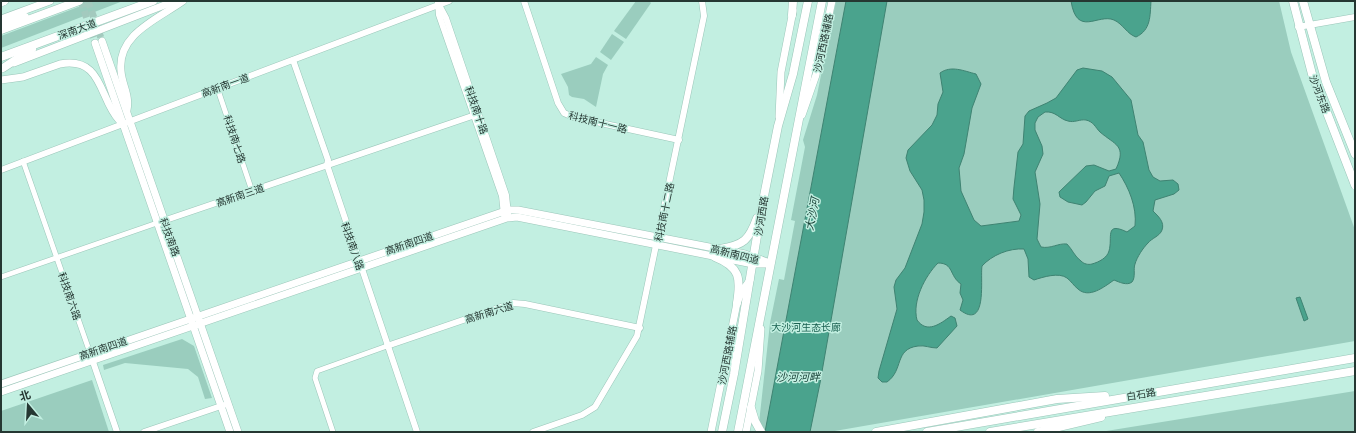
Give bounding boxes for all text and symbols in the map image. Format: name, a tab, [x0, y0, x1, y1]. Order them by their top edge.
street label: 沙河西路辅路	[812, 13, 835, 74]
street label: 深南大道	[56, 17, 98, 41]
street label: 高新南一道	[200, 72, 251, 99]
street label: 沙河东路	[1307, 74, 1332, 115]
street label: 科技南十路	[463, 85, 490, 136]
street label: 科技南十一路	[567, 110, 628, 135]
street label: 科技南七路	[222, 114, 247, 165]
street label: 高新南三道	[215, 182, 266, 209]
street label: 科技南十二路	[653, 182, 676, 243]
street label: 沙河西路	[753, 195, 770, 237]
water label: 大沙河	[803, 195, 822, 232]
street label: 科技南路	[158, 216, 182, 258]
street label: 科技南八路	[339, 221, 366, 272]
street label: 高新南四道	[384, 230, 435, 257]
street label: 高新南四道	[709, 243, 760, 266]
street label: 科技南六路	[56, 271, 83, 322]
street label: 高新南六道	[464, 300, 515, 325]
park label: 大沙河生态长廊	[771, 322, 841, 333]
street label: 沙河西路辅路	[716, 325, 739, 386]
street label: 高新南四道	[78, 335, 129, 362]
water label: 沙河河畔	[776, 371, 822, 384]
north arrow	[8, 385, 48, 425]
street label: 白石路	[1125, 386, 1157, 403]
text: 北	[18, 388, 32, 404]

